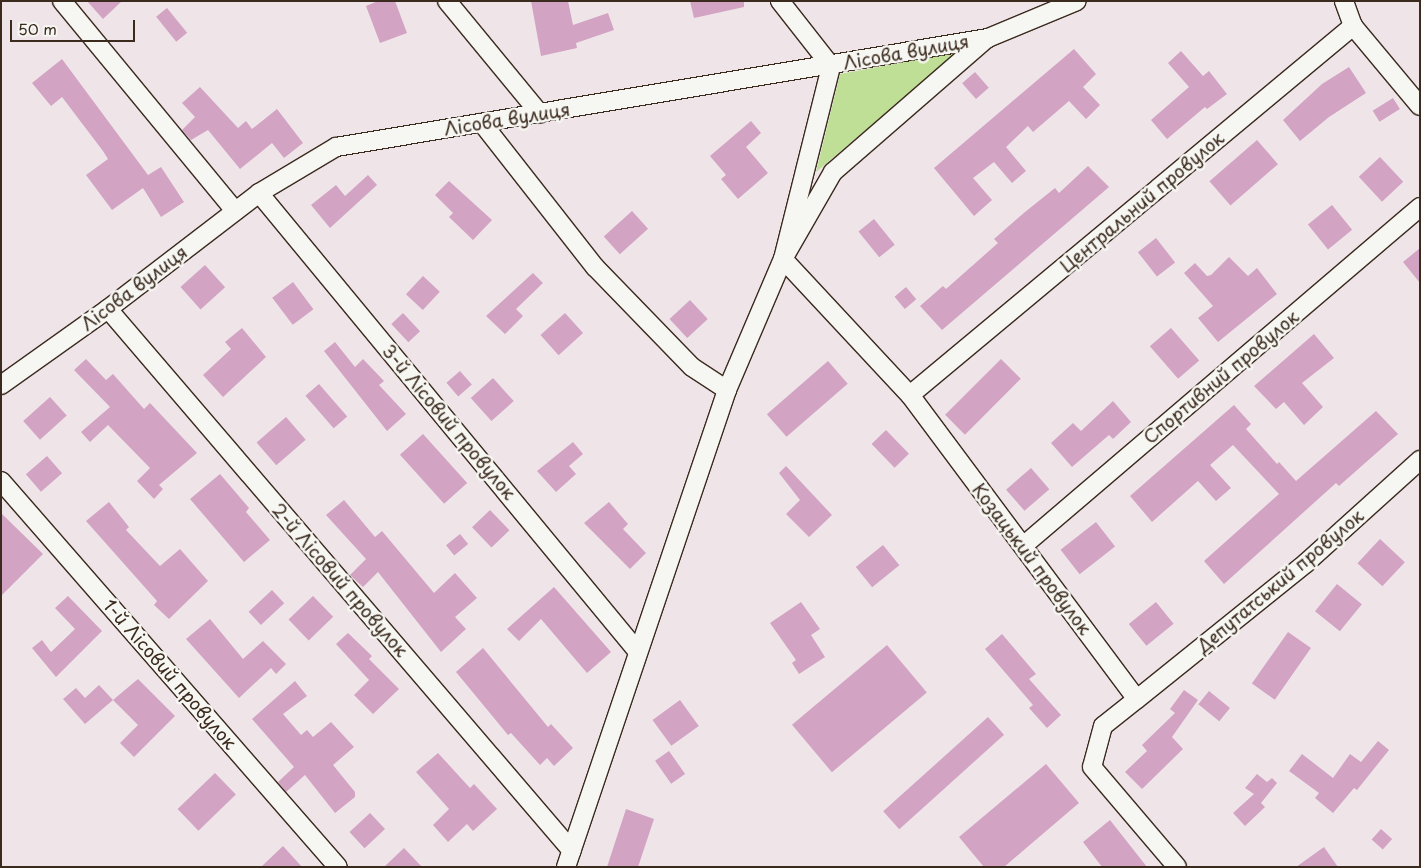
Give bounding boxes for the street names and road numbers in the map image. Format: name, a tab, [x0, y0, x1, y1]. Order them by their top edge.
street label: Лісова вулиця	[841, 30, 971, 74]
street label: Лісова вулиця	[442, 98, 572, 140]
street label: Центральний провулок	[1056, 127, 1228, 277]
street label: Лісова вулиця	[76, 241, 192, 335]
street label: Спортивний провулок	[1139, 306, 1303, 448]
street label: 3-й Лісовий провулок	[378, 340, 520, 504]
street label: Козацький провулок	[968, 479, 1096, 639]
street label: 2-й Лісовий провулок	[268, 499, 412, 661]
street label: Депутатський провулок	[1192, 505, 1368, 657]
street label: 1-й Лісовий провулок	[99, 595, 241, 753]

